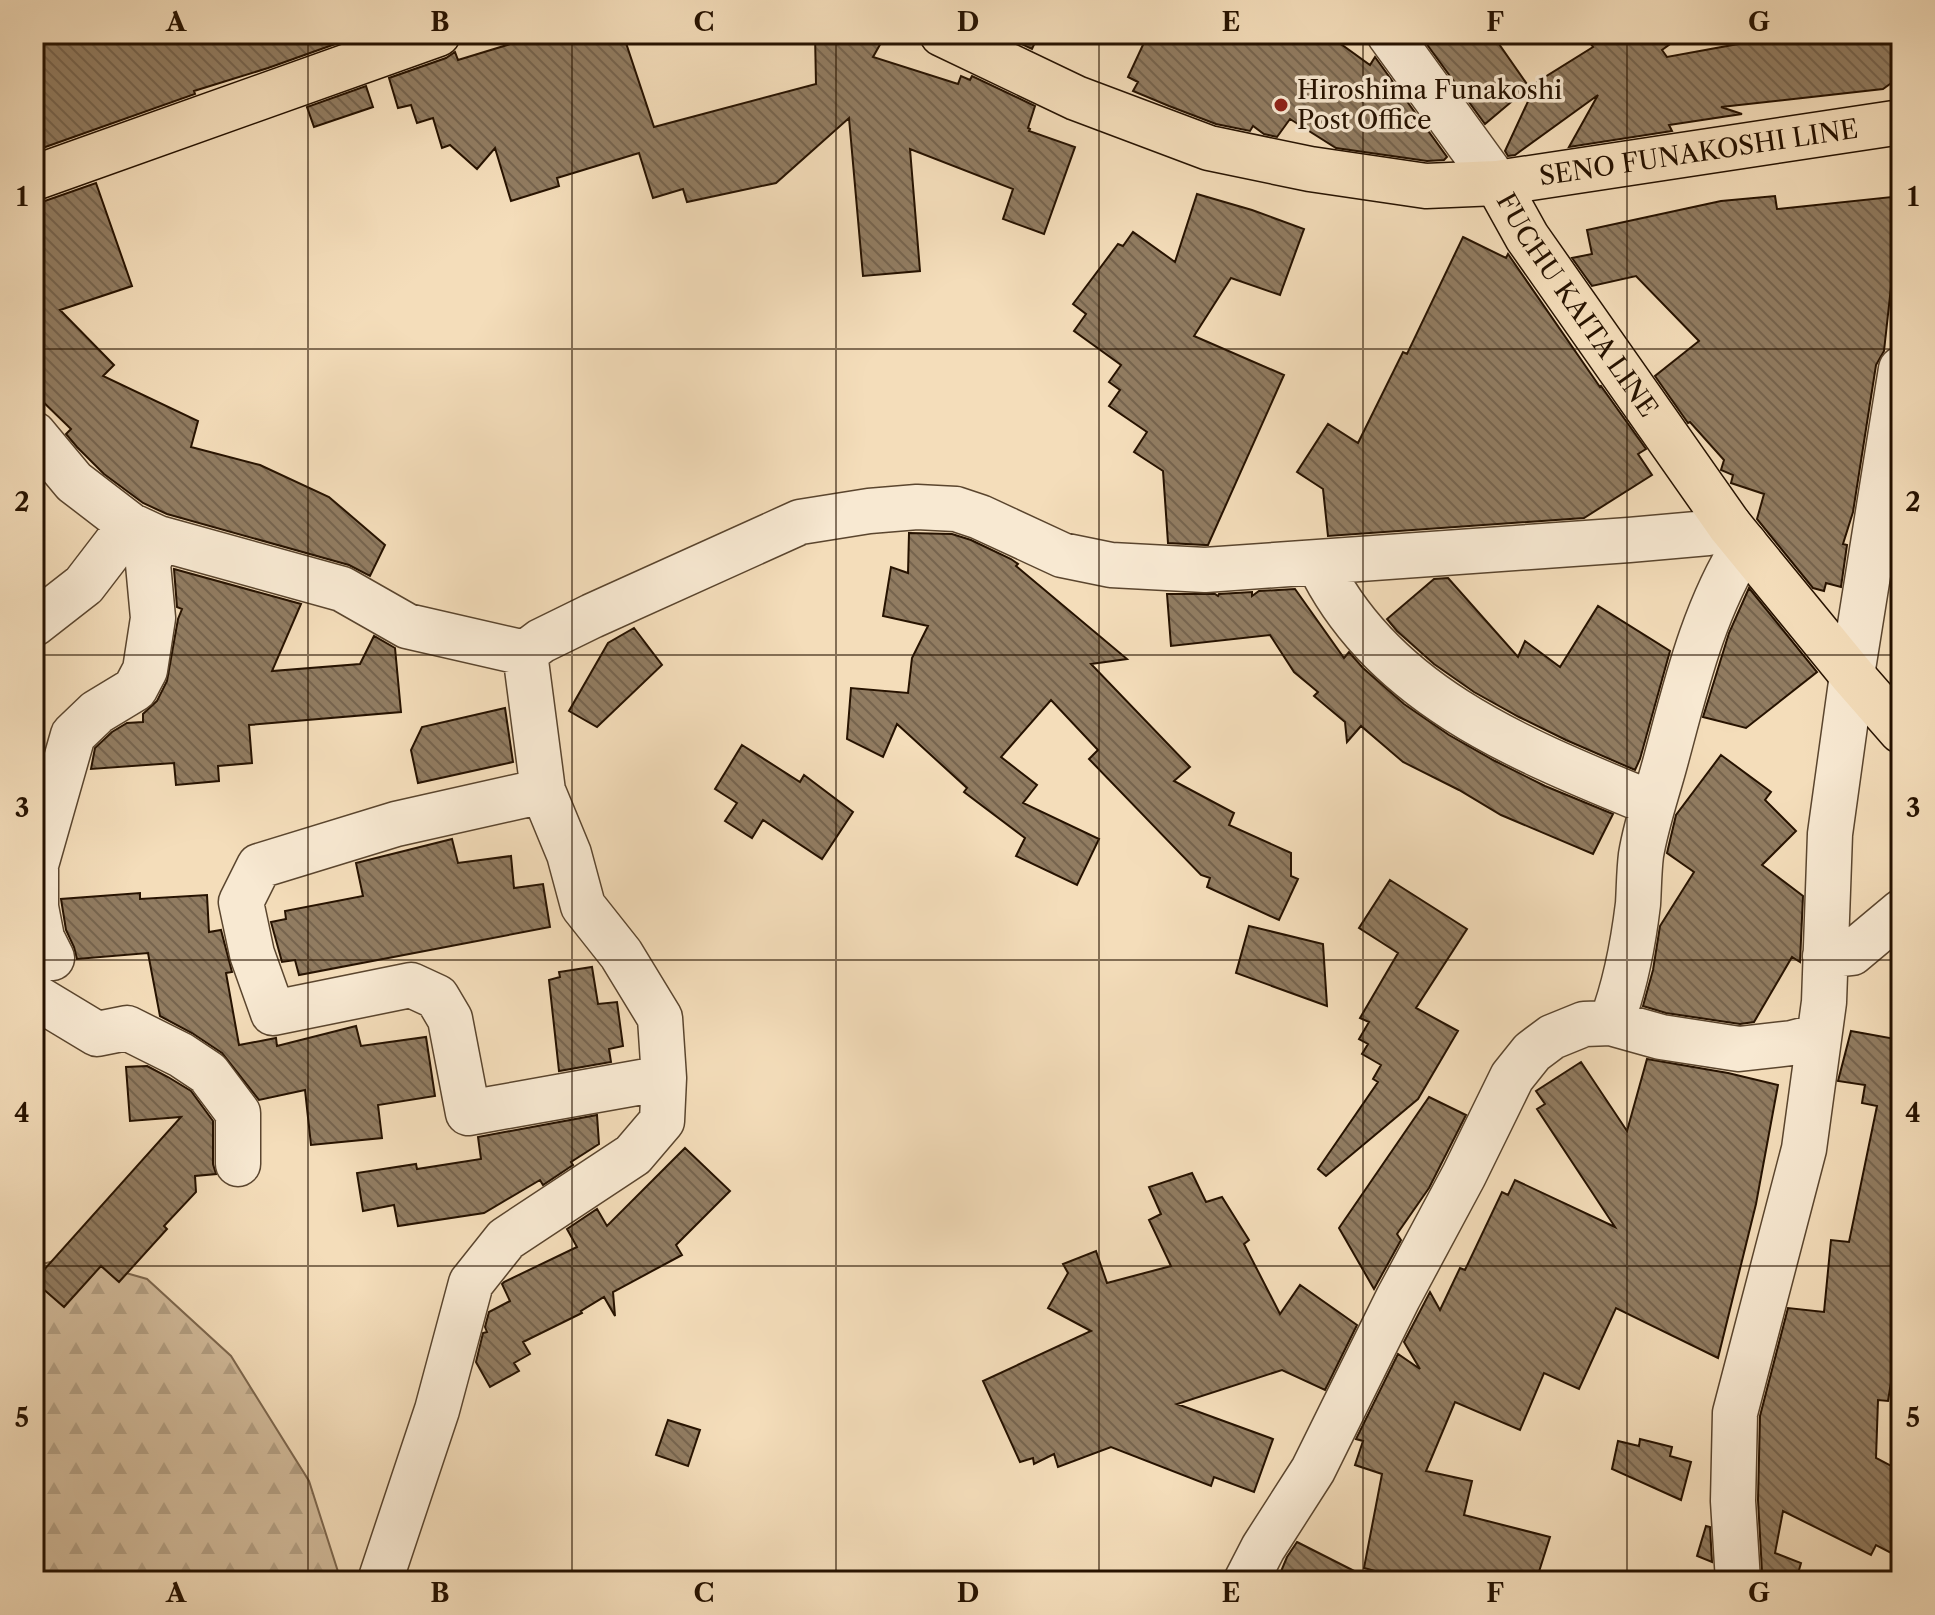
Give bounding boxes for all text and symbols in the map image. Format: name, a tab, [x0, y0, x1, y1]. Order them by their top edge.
text: A	[165, 6, 187, 38]
text: B	[430, 6, 450, 38]
text: C	[694, 6, 714, 38]
text: D	[957, 6, 979, 38]
text: E	[1222, 6, 1240, 38]
text: F	[1486, 6, 1504, 38]
text: G	[1748, 6, 1770, 38]
place label: Hiroshima Funakoshi Post Office	[1297, 74, 1562, 136]
marker: Hiroshima Funakoshi Post Office	[1272, 96, 1290, 114]
street label: SENO FUNAKOSHI LINE	[1537, 113, 1860, 192]
text: 1	[16, 181, 28, 213]
text: 1	[1907, 181, 1919, 213]
street label: FUCHU KAITA LINE	[1490, 187, 1664, 423]
text: 2	[14, 486, 30, 518]
text: 2	[1905, 486, 1921, 518]
text: 3	[15, 792, 29, 824]
text: 3	[1906, 792, 1920, 824]
text: 4	[14, 1097, 30, 1129]
text: 4	[1905, 1097, 1921, 1129]
text: 5	[15, 1402, 29, 1434]
text: 5	[1906, 1402, 1920, 1434]
text: A	[165, 1577, 187, 1609]
text: B	[430, 1577, 450, 1609]
text: C	[694, 1577, 714, 1609]
text: D	[957, 1577, 979, 1609]
text: E	[1222, 1577, 1240, 1609]
text: F	[1486, 1577, 1504, 1609]
text: G	[1748, 1577, 1770, 1609]

